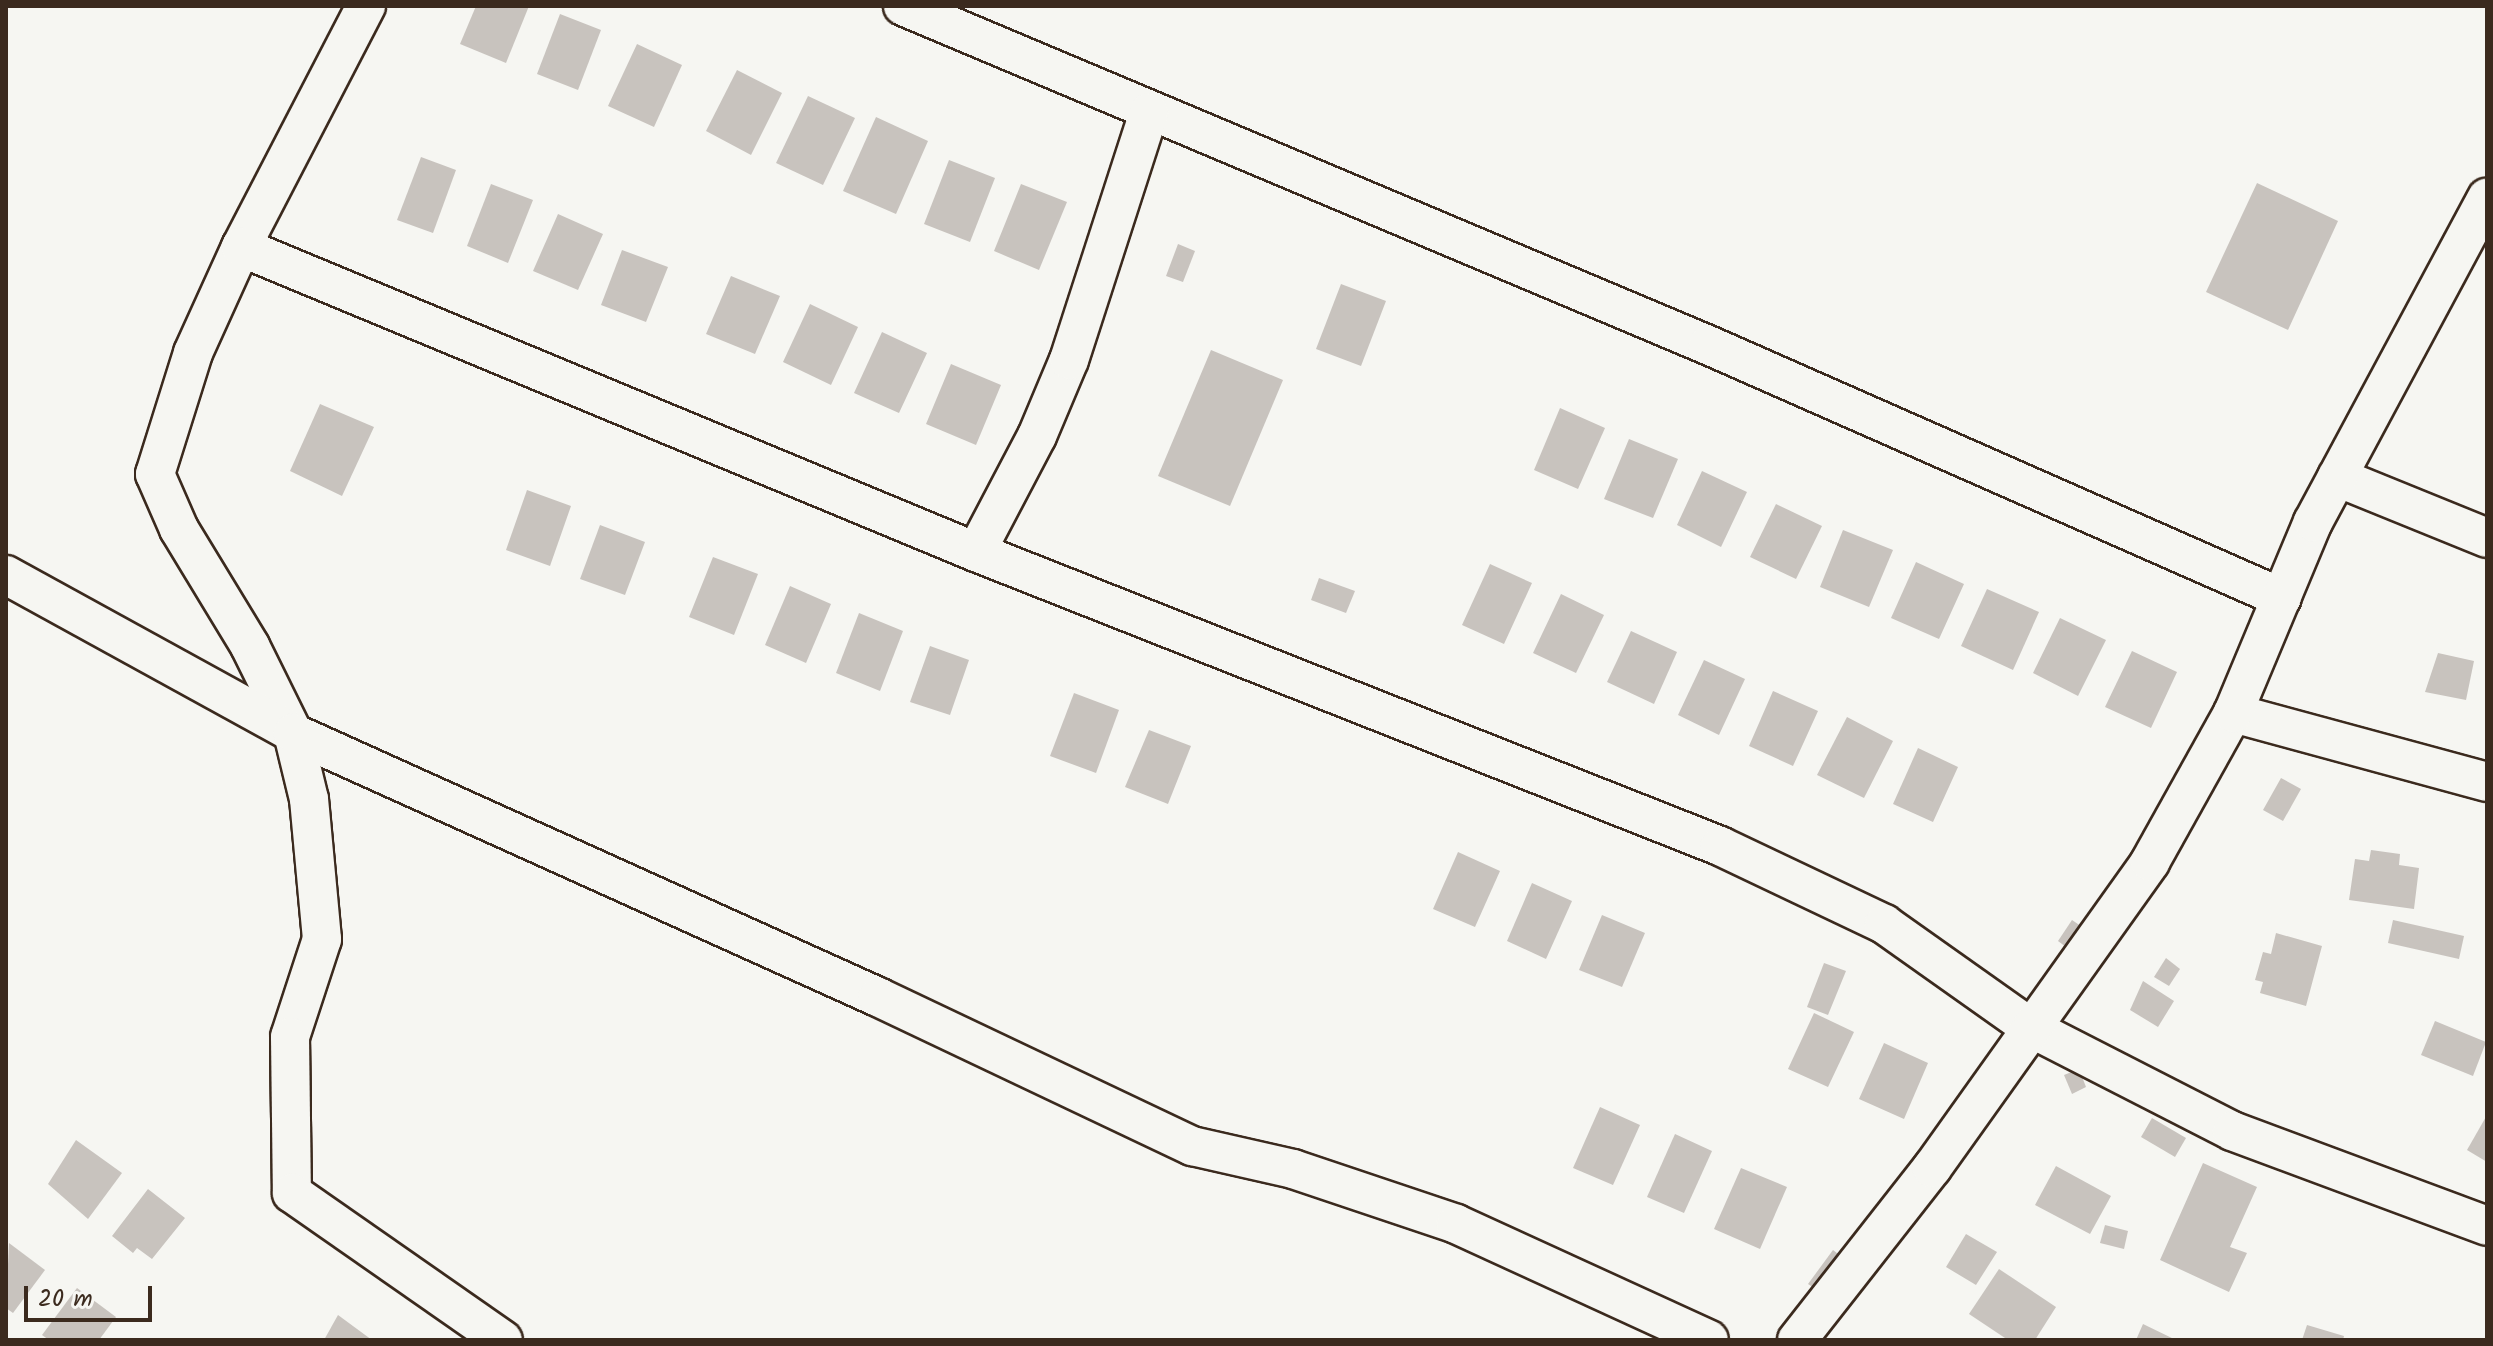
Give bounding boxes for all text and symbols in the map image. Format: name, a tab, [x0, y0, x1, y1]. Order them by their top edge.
scale bar	[28, 1270, 156, 1320]
text: 20 m	[38, 1280, 93, 1319]

